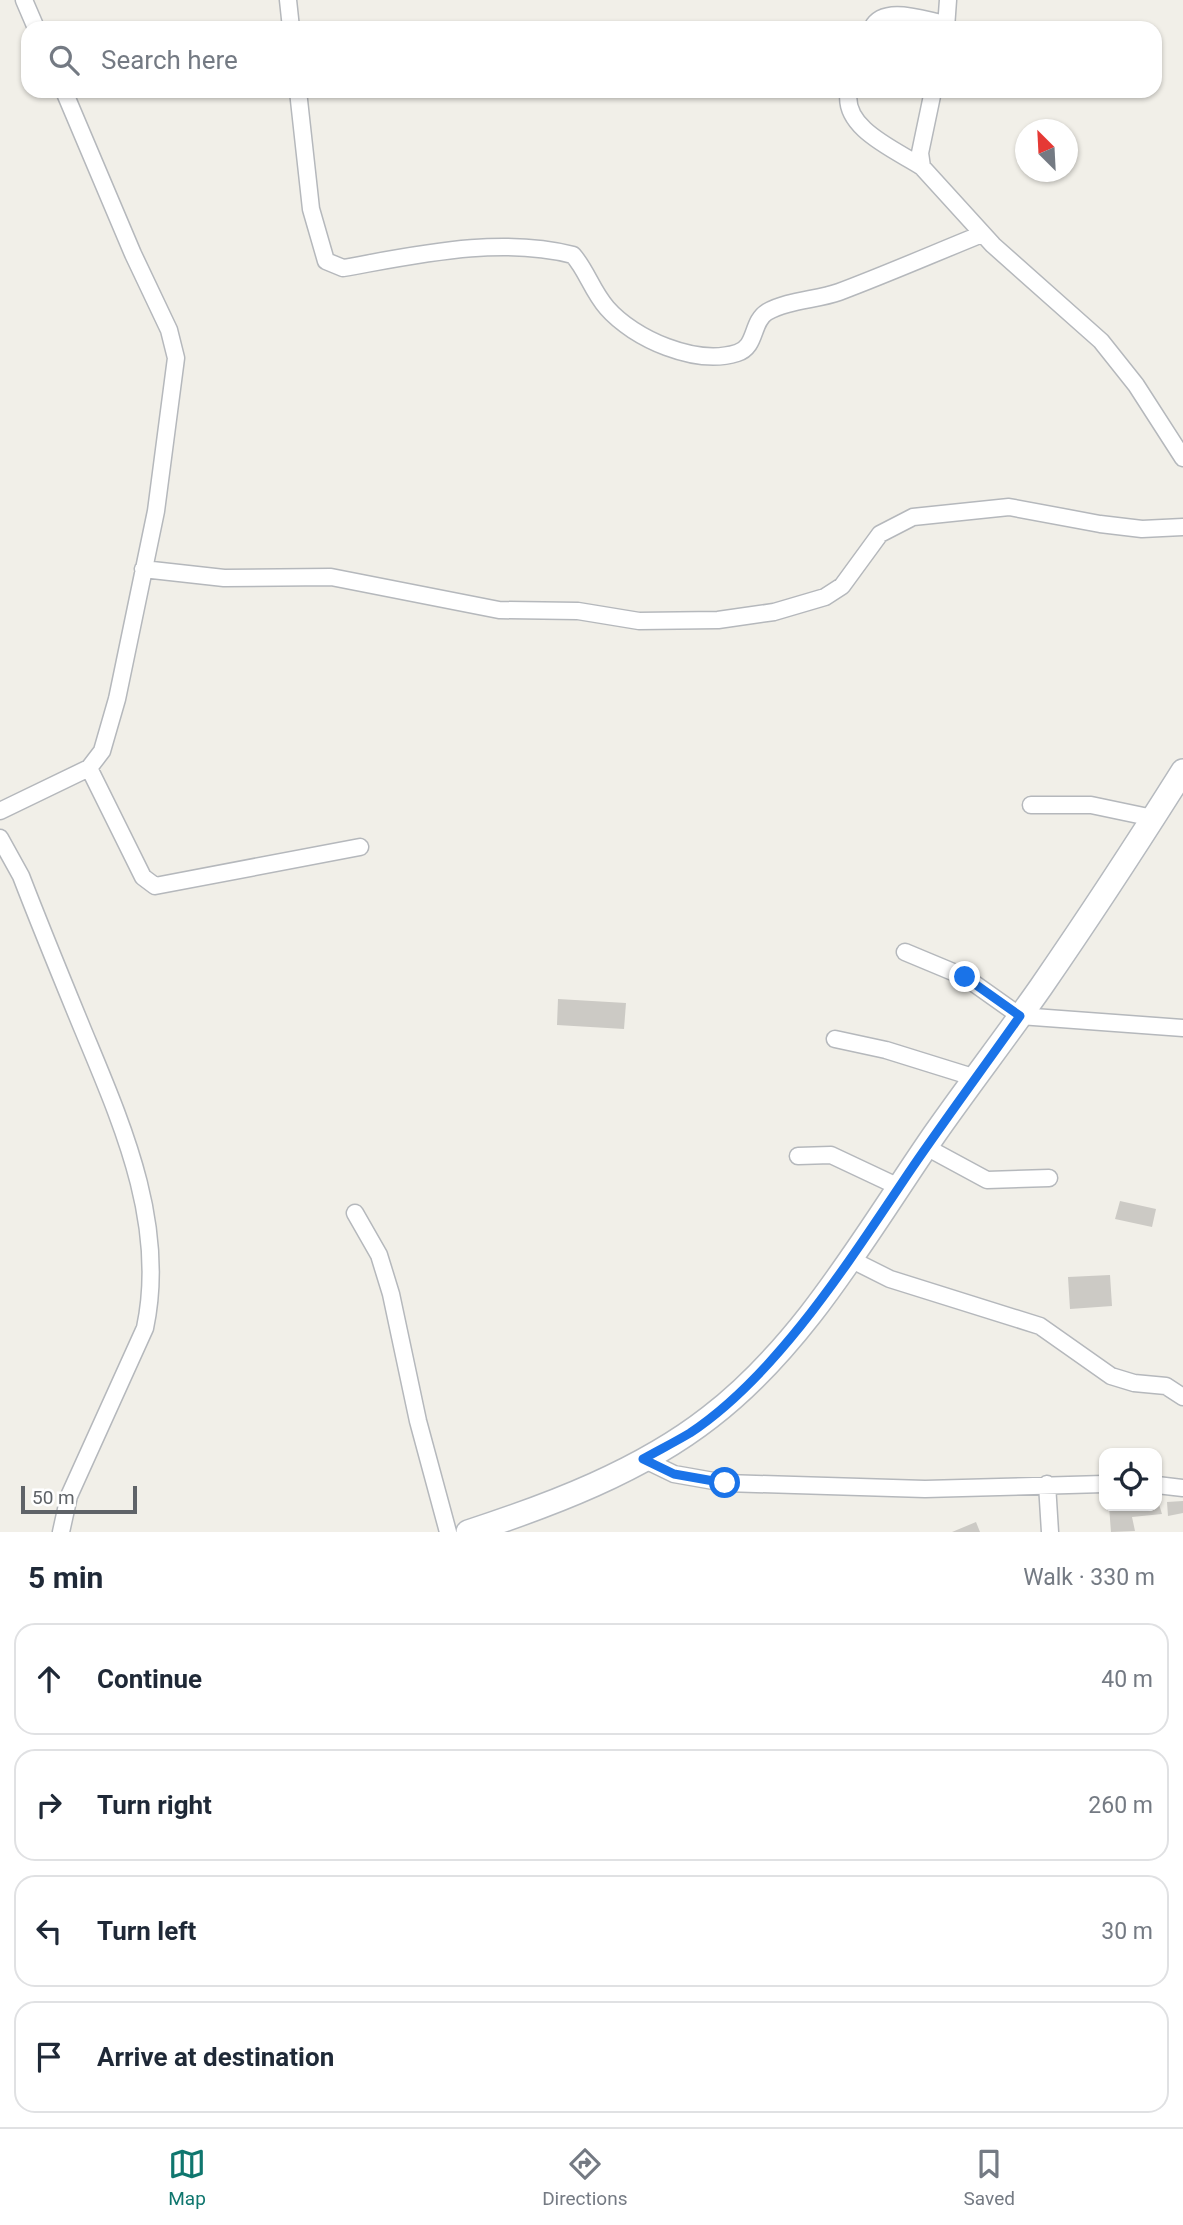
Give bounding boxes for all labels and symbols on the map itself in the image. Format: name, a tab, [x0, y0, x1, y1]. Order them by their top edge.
north arrow	[1015, 119, 1078, 182]
route end	[949, 961, 980, 992]
route start	[709, 1467, 740, 1498]
scale bar	[21, 1483, 136, 1515]

